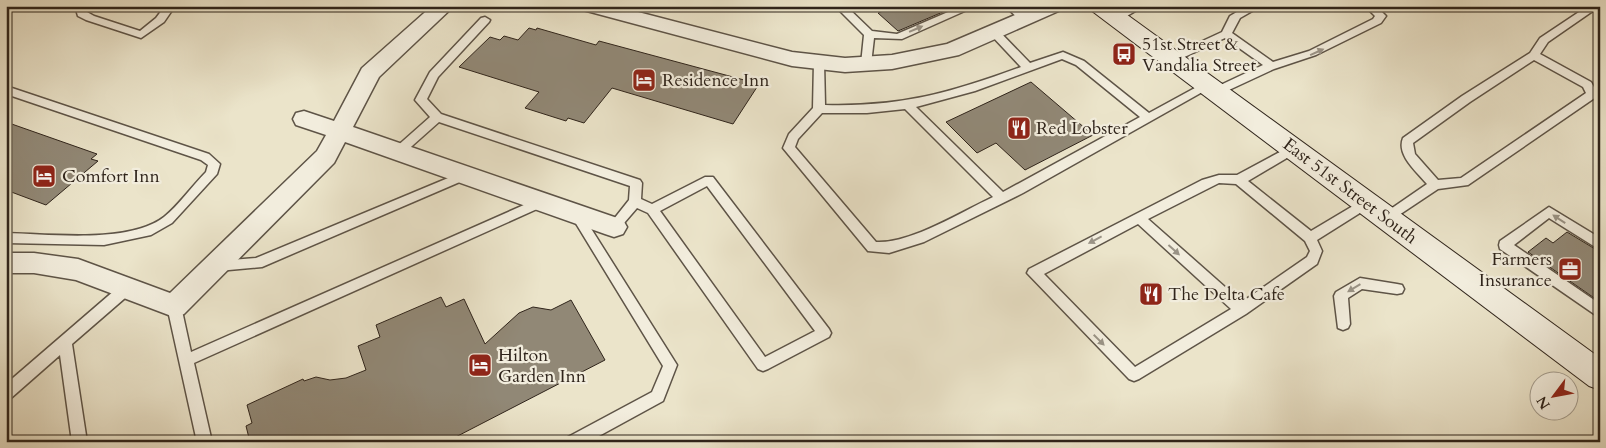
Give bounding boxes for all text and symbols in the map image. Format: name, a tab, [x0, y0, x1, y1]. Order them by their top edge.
one-way arrow	[909, 25, 923, 33]
place label: 51st Street & Vandalia Street	[1142, 32, 1256, 78]
bus stop icon: 51st Street & Vandalia Street	[1111, 41, 1137, 67]
one-way arrow	[1310, 48, 1324, 56]
hotel icon: Residence Inn	[631, 67, 657, 93]
place label: Residence Inn	[662, 68, 770, 93]
restaurant icon: Red Lobster	[1006, 115, 1032, 141]
place label: Red Lobster	[1036, 116, 1128, 141]
street label: East 51st Street South	[1277, 132, 1423, 250]
hotel icon: Comfort Inn	[31, 163, 57, 189]
place label: Comfort Inn	[62, 164, 160, 189]
one-way arrow	[1552, 214, 1566, 223]
one-way arrow	[1087, 236, 1102, 244]
one-way arrow	[1167, 244, 1180, 255]
place label: Farmers Insurance	[1479, 247, 1552, 293]
office icon: Farmers Insurance	[1557, 256, 1583, 282]
restaurant icon: The Delta Cafe	[1138, 281, 1164, 307]
place label: The Delta Cafe	[1168, 282, 1285, 307]
one-way arrow	[1348, 283, 1361, 292]
one-way arrow	[1093, 333, 1105, 345]
place label: Hilton Garden Inn	[498, 343, 587, 389]
hotel icon: Hilton Garden Inn	[467, 352, 493, 378]
north arrow	[1528, 370, 1578, 420]
text: N	[1532, 392, 1555, 413]

